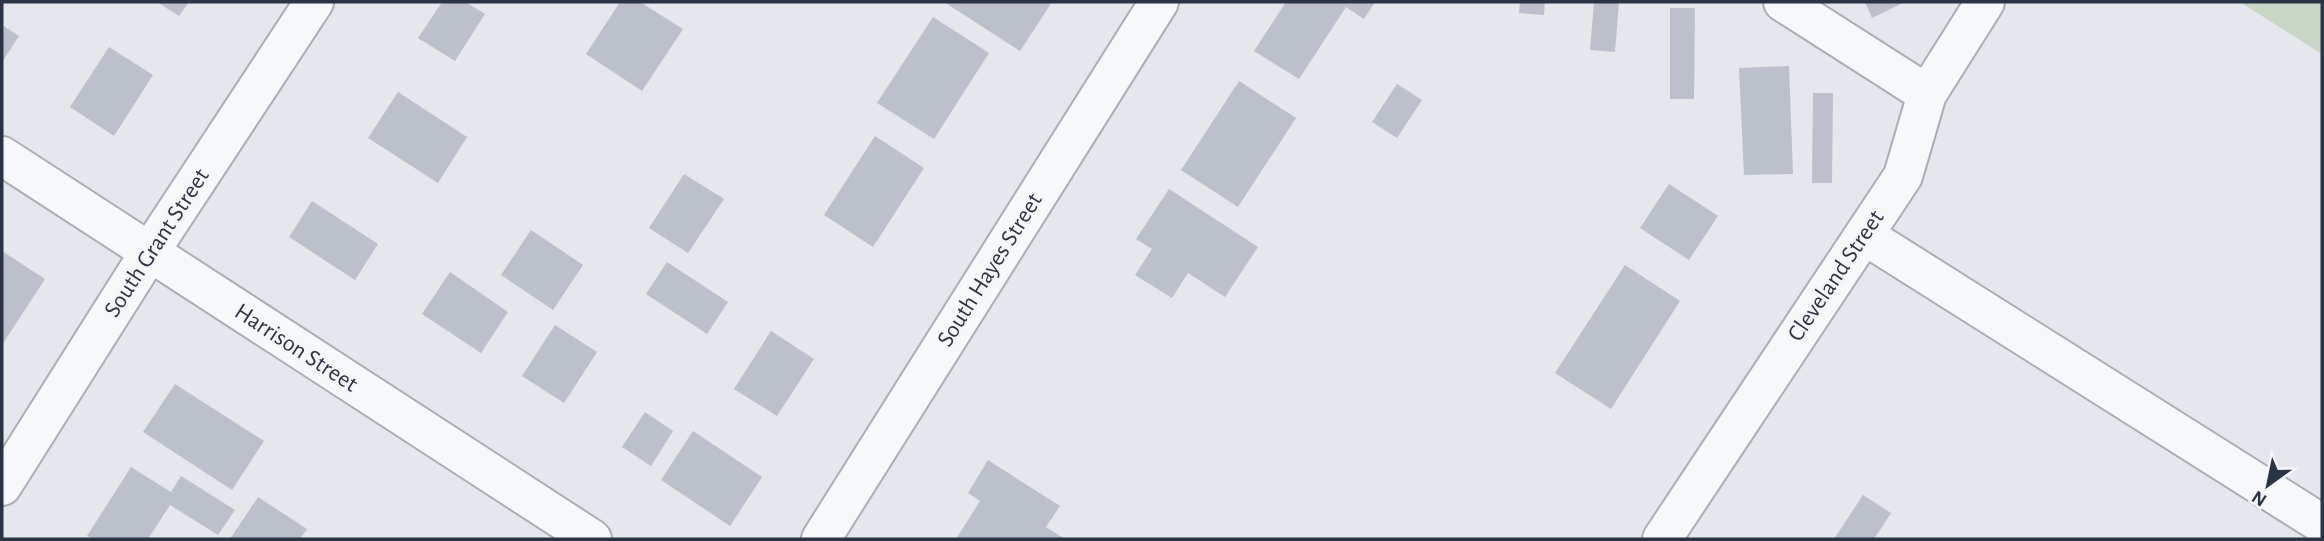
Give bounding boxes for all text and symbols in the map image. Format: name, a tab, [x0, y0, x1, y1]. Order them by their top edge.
street label: South Grant Street	[100, 164, 214, 322]
street label: South Hayes Street	[933, 189, 1047, 351]
street label: Cleveland Street	[1783, 206, 1889, 346]
street label: Harrison Street	[230, 299, 362, 397]
north arrow	[2233, 450, 2303, 520]
text: N	[2249, 486, 2270, 510]

